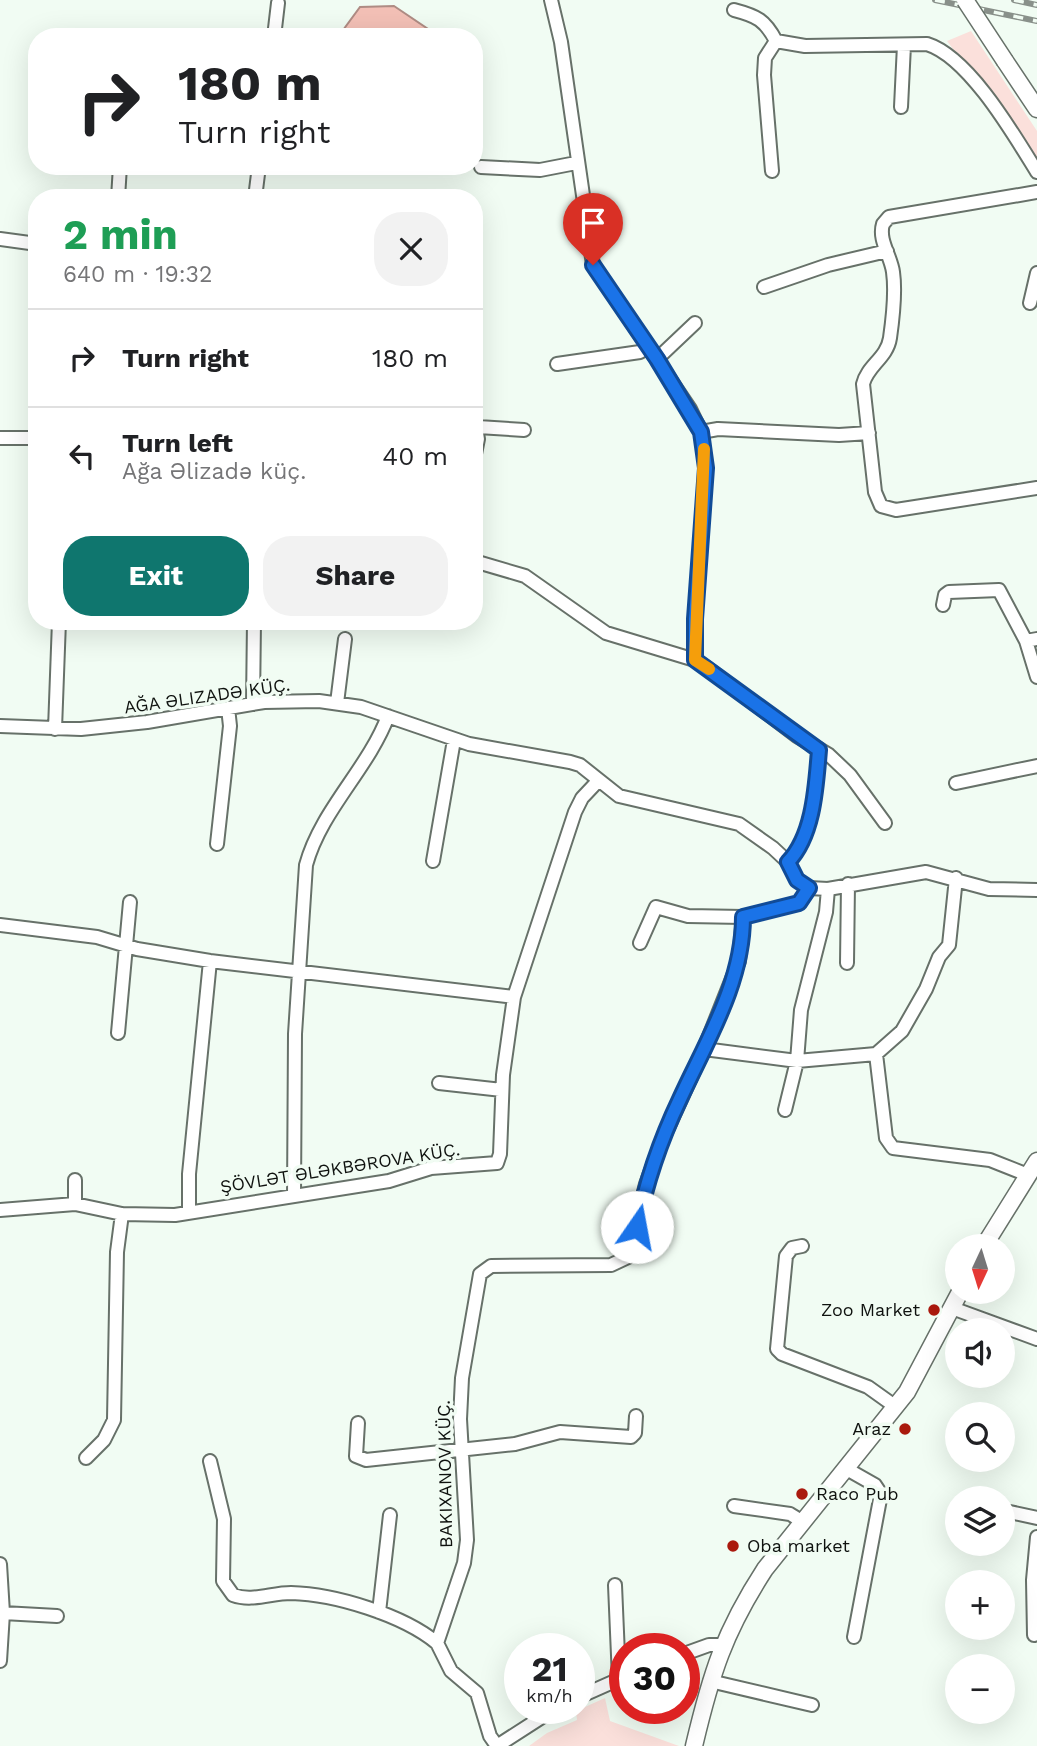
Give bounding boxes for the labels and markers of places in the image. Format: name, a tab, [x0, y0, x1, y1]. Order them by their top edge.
pin	[563, 193, 623, 265]
place label: Zoo Market	[821, 1299, 920, 1320]
marker: Zoo Market	[926, 1302, 942, 1318]
place label: Araz	[852, 1418, 891, 1439]
marker: Araz	[897, 1421, 913, 1437]
place label: Raco Pub	[816, 1483, 899, 1504]
marker: Raco Pub	[794, 1486, 810, 1502]
place label: Oba market	[747, 1535, 850, 1556]
marker: Oba market	[725, 1538, 741, 1554]

